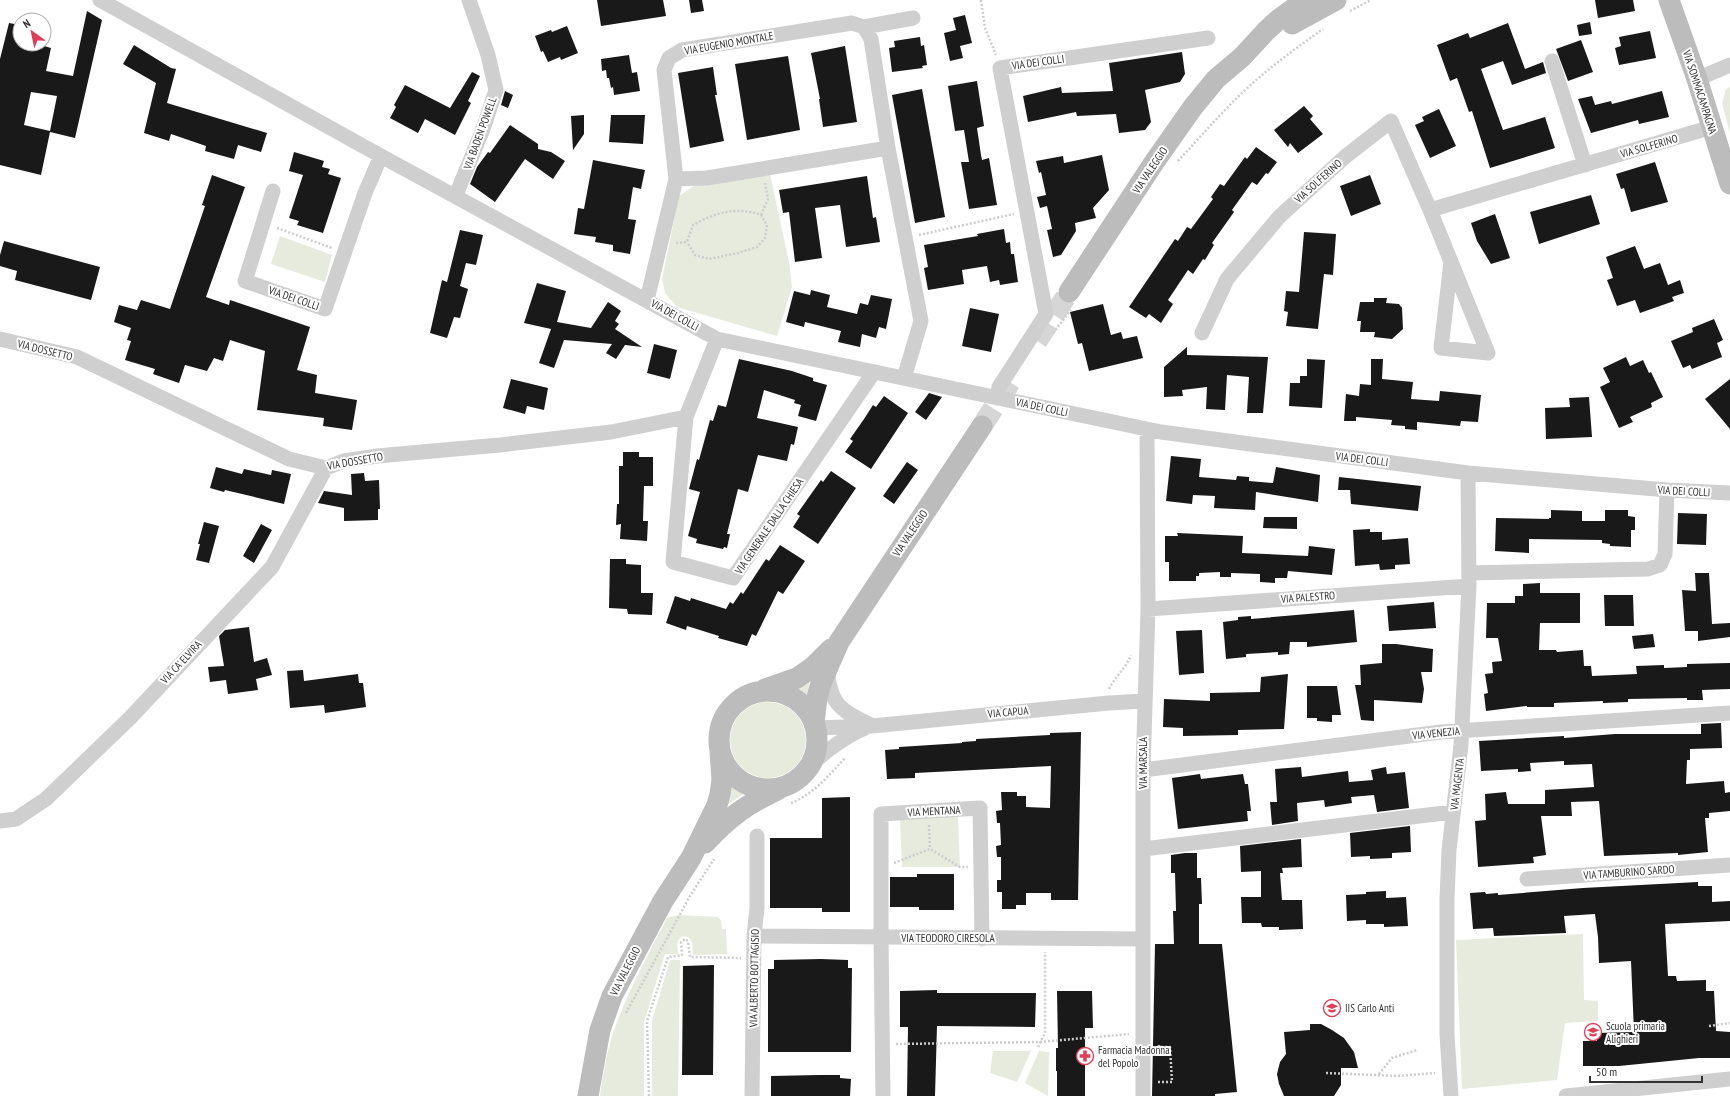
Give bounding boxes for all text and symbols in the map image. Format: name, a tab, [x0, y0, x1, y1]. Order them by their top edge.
north arrow	[12, 12, 52, 52]
text: N	[20, 16, 33, 31]
street label: VIA EUGENIO MONTALE	[682, 28, 775, 58]
street label: VIA SOMMACAMPAGNA	[1680, 47, 1720, 136]
street label: VIA DEI COLLI	[1010, 51, 1065, 73]
street label: VIA BADEN POWELL	[460, 95, 500, 172]
street label: VIA SOLFERINO	[1618, 131, 1679, 161]
street label: VIA VALEGGIO	[1129, 144, 1171, 197]
street label: VIA SOLFERINO	[1291, 156, 1345, 207]
street label: VIA DEI COLLI	[266, 282, 321, 313]
street label: VIA DEI COLLI	[648, 296, 701, 334]
street label: VIA DOSSETTO	[15, 336, 74, 364]
street label: VIA DEI COLLI	[1014, 394, 1069, 419]
street label: VIA DOSSETTO	[325, 449, 384, 473]
street label: VIA DEI COLLI	[1334, 449, 1389, 469]
street label: VIA GENERALE DALLA CHIESA	[731, 475, 807, 577]
street label: VIA DEI COLLI	[1656, 483, 1711, 499]
street label: VIA VALEGGIO	[889, 507, 931, 560]
street label: VIA PALESTRO	[1279, 588, 1336, 606]
street label: VIA CA' ELVIRA	[157, 637, 205, 687]
street label: VIA CAPUA	[986, 703, 1030, 721]
street label: VIA VENEZIA	[1411, 723, 1461, 743]
street label: VIA MARSALA	[1136, 736, 1150, 790]
street label: VIA MAGENTA	[1447, 756, 1467, 812]
street label: VIA MENTANA	[906, 803, 962, 819]
street label: VIA TAMBURINO SARDO	[1582, 862, 1675, 882]
street label: VIA ALBERTO BOTTAGISIO	[746, 929, 762, 1028]
street label: VIA TEODORO CIRESOLA	[900, 931, 996, 945]
street label: VIA VALEGGIO	[606, 944, 643, 999]
school or university icon: IIS Carlo Anti	[1322, 998, 1342, 1018]
place label: IIS Carlo Anti	[1345, 1001, 1394, 1015]
place label: Scuola primaria Alighieri	[1606, 1019, 1665, 1046]
school or university icon: Scuola primaria Alighieri	[1583, 1022, 1603, 1042]
place label: Farmacia Madonna del Popolo	[1098, 1043, 1170, 1070]
pharmacy icon: Farmacia Madonna del Popolo	[1075, 1046, 1095, 1066]
scale bar	[1590, 1058, 1702, 1084]
text: 50 m	[1596, 1064, 1617, 1079]

